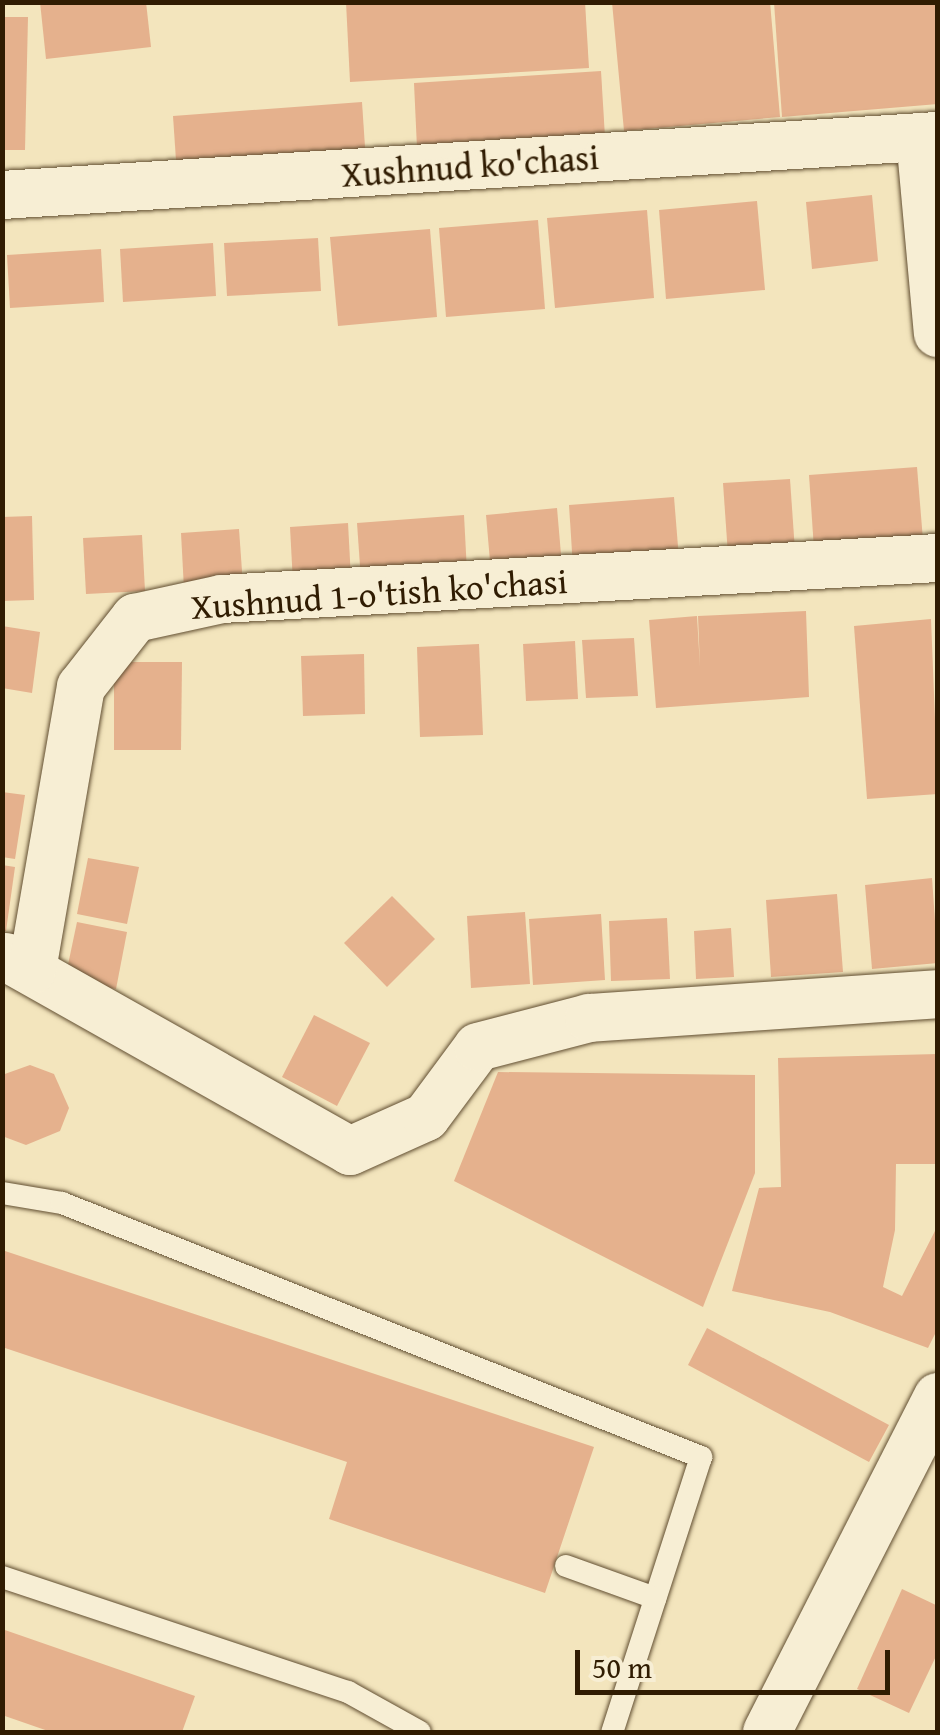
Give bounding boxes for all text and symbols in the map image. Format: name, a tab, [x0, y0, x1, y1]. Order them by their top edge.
street label: Xushnud ko'chasi	[340, 136, 600, 196]
street label: Xushnud 1-o'tish ko'chasi	[189, 560, 569, 628]
scale bar	[580, 1630, 895, 1692]
text: 50 m	[592, 1645, 652, 1689]

